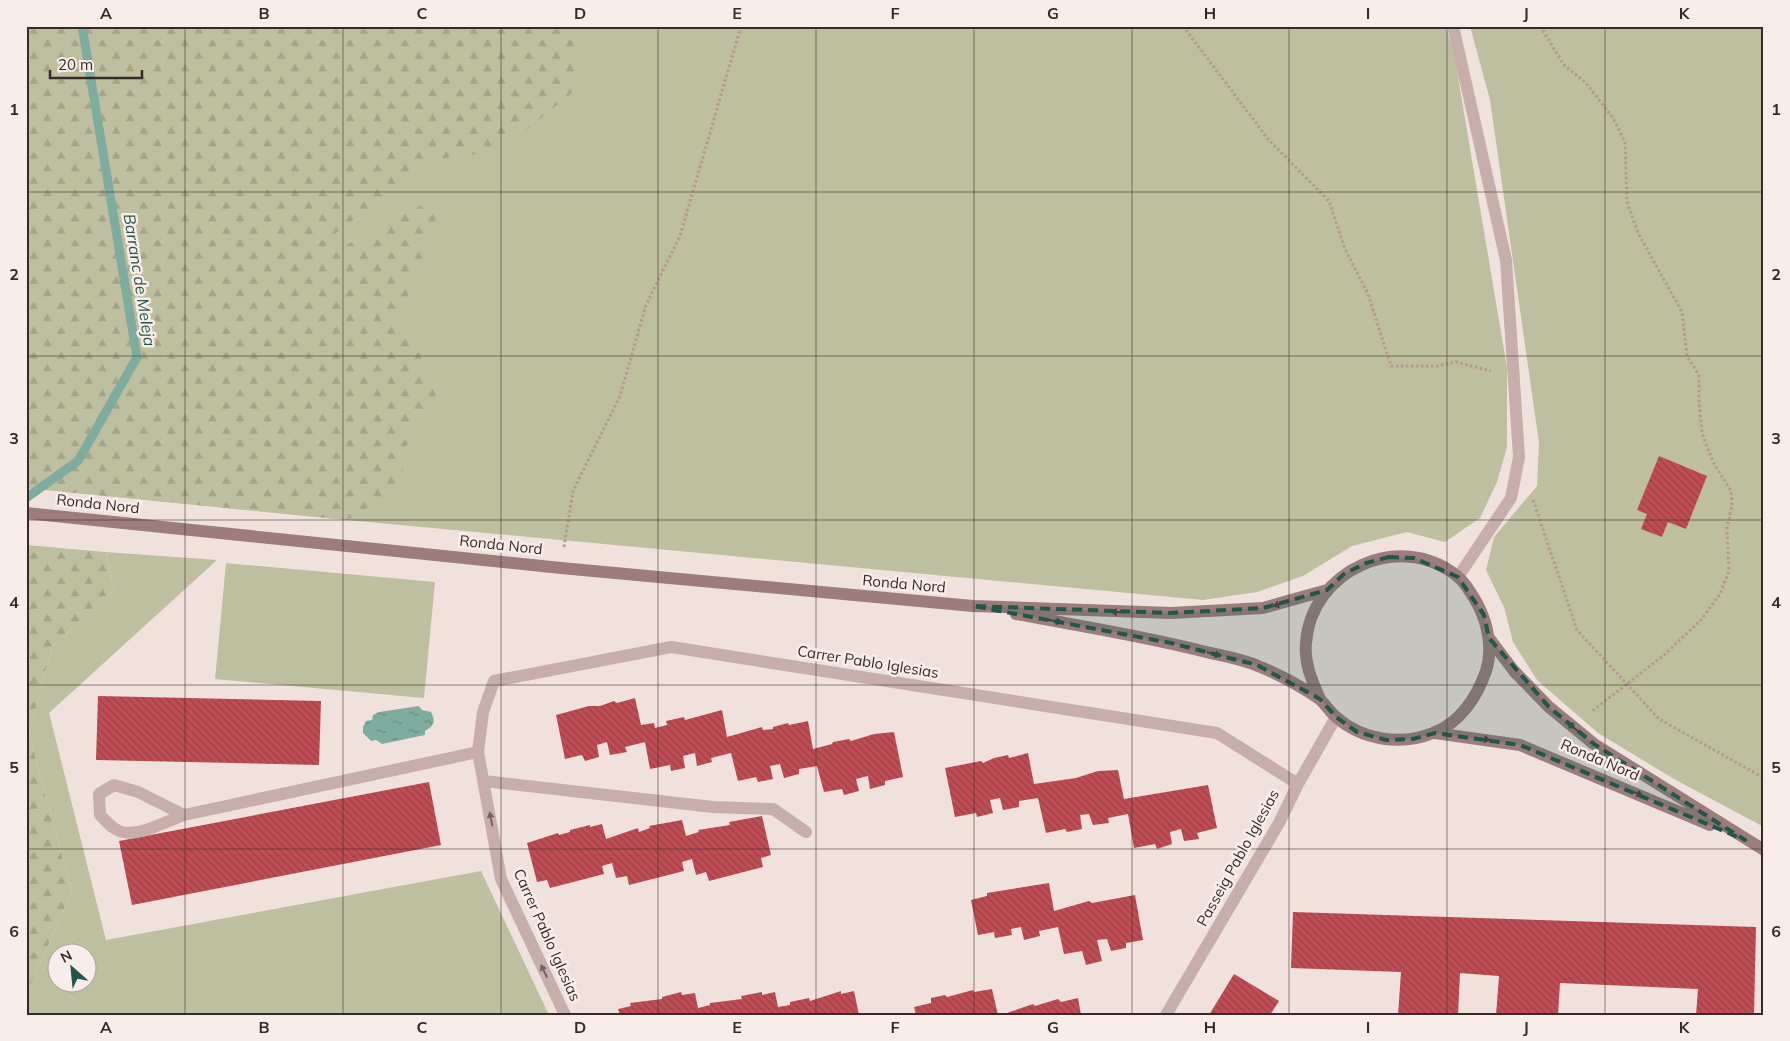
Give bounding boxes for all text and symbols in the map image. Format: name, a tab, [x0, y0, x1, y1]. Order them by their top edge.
text: A	[100, 3, 112, 23]
text: B	[258, 3, 270, 23]
text: C	[417, 3, 428, 23]
text: D	[574, 3, 586, 23]
text: E	[732, 3, 742, 23]
text: F	[890, 3, 900, 23]
text: G	[1047, 3, 1059, 23]
text: H	[1204, 3, 1216, 23]
text: I	[1366, 3, 1370, 23]
text: J	[1523, 3, 1529, 23]
text: K	[1679, 3, 1691, 23]
scale bar	[50, 48, 142, 80]
text: 20 m	[58, 55, 93, 74]
text: 1	[9, 99, 19, 119]
text: 1	[1771, 99, 1781, 119]
water label: Barranc de Meleja	[120, 212, 160, 348]
text: 2	[9, 264, 19, 284]
text: 2	[1771, 264, 1781, 284]
text: 3	[9, 428, 19, 448]
text: 3	[1771, 428, 1781, 448]
street label: Ronda Nord	[55, 490, 141, 517]
street label: Ronda Nord	[458, 531, 544, 558]
street label: Ronda Nord	[862, 570, 947, 597]
text: 4	[9, 592, 19, 612]
text: 4	[1771, 592, 1781, 612]
one-way arrow	[1272, 600, 1287, 608]
one-way arrow	[1110, 607, 1126, 615]
one-way arrow	[1047, 618, 1063, 626]
street label: Carrer Pablo Iglesias	[796, 641, 940, 682]
one-way arrow	[1207, 650, 1222, 658]
one-way arrow	[1567, 721, 1580, 732]
street label: Ronda Nord	[1558, 734, 1642, 785]
one-way arrow	[1476, 735, 1492, 743]
text: 5	[9, 757, 19, 777]
text: 5	[1771, 757, 1781, 777]
street label: Passeig Pablo Iglesias	[1192, 786, 1283, 930]
one-way arrow	[1629, 789, 1643, 797]
one-way arrow	[487, 810, 495, 826]
street label: Carrer Pablo Iglesias	[510, 866, 585, 1004]
text: 6	[9, 921, 19, 941]
text: 6	[1771, 921, 1781, 941]
north arrow	[48, 944, 98, 994]
text: N	[57, 946, 75, 967]
one-way arrow	[540, 964, 548, 978]
text: A	[100, 1017, 112, 1037]
text: B	[258, 1017, 270, 1037]
text: C	[417, 1017, 428, 1037]
text: D	[574, 1017, 586, 1037]
text: E	[732, 1017, 742, 1037]
text: F	[890, 1017, 900, 1037]
text: G	[1047, 1017, 1059, 1037]
text: H	[1204, 1017, 1216, 1037]
text: I	[1366, 1017, 1370, 1037]
text: J	[1523, 1017, 1529, 1037]
text: K	[1679, 1017, 1691, 1037]

